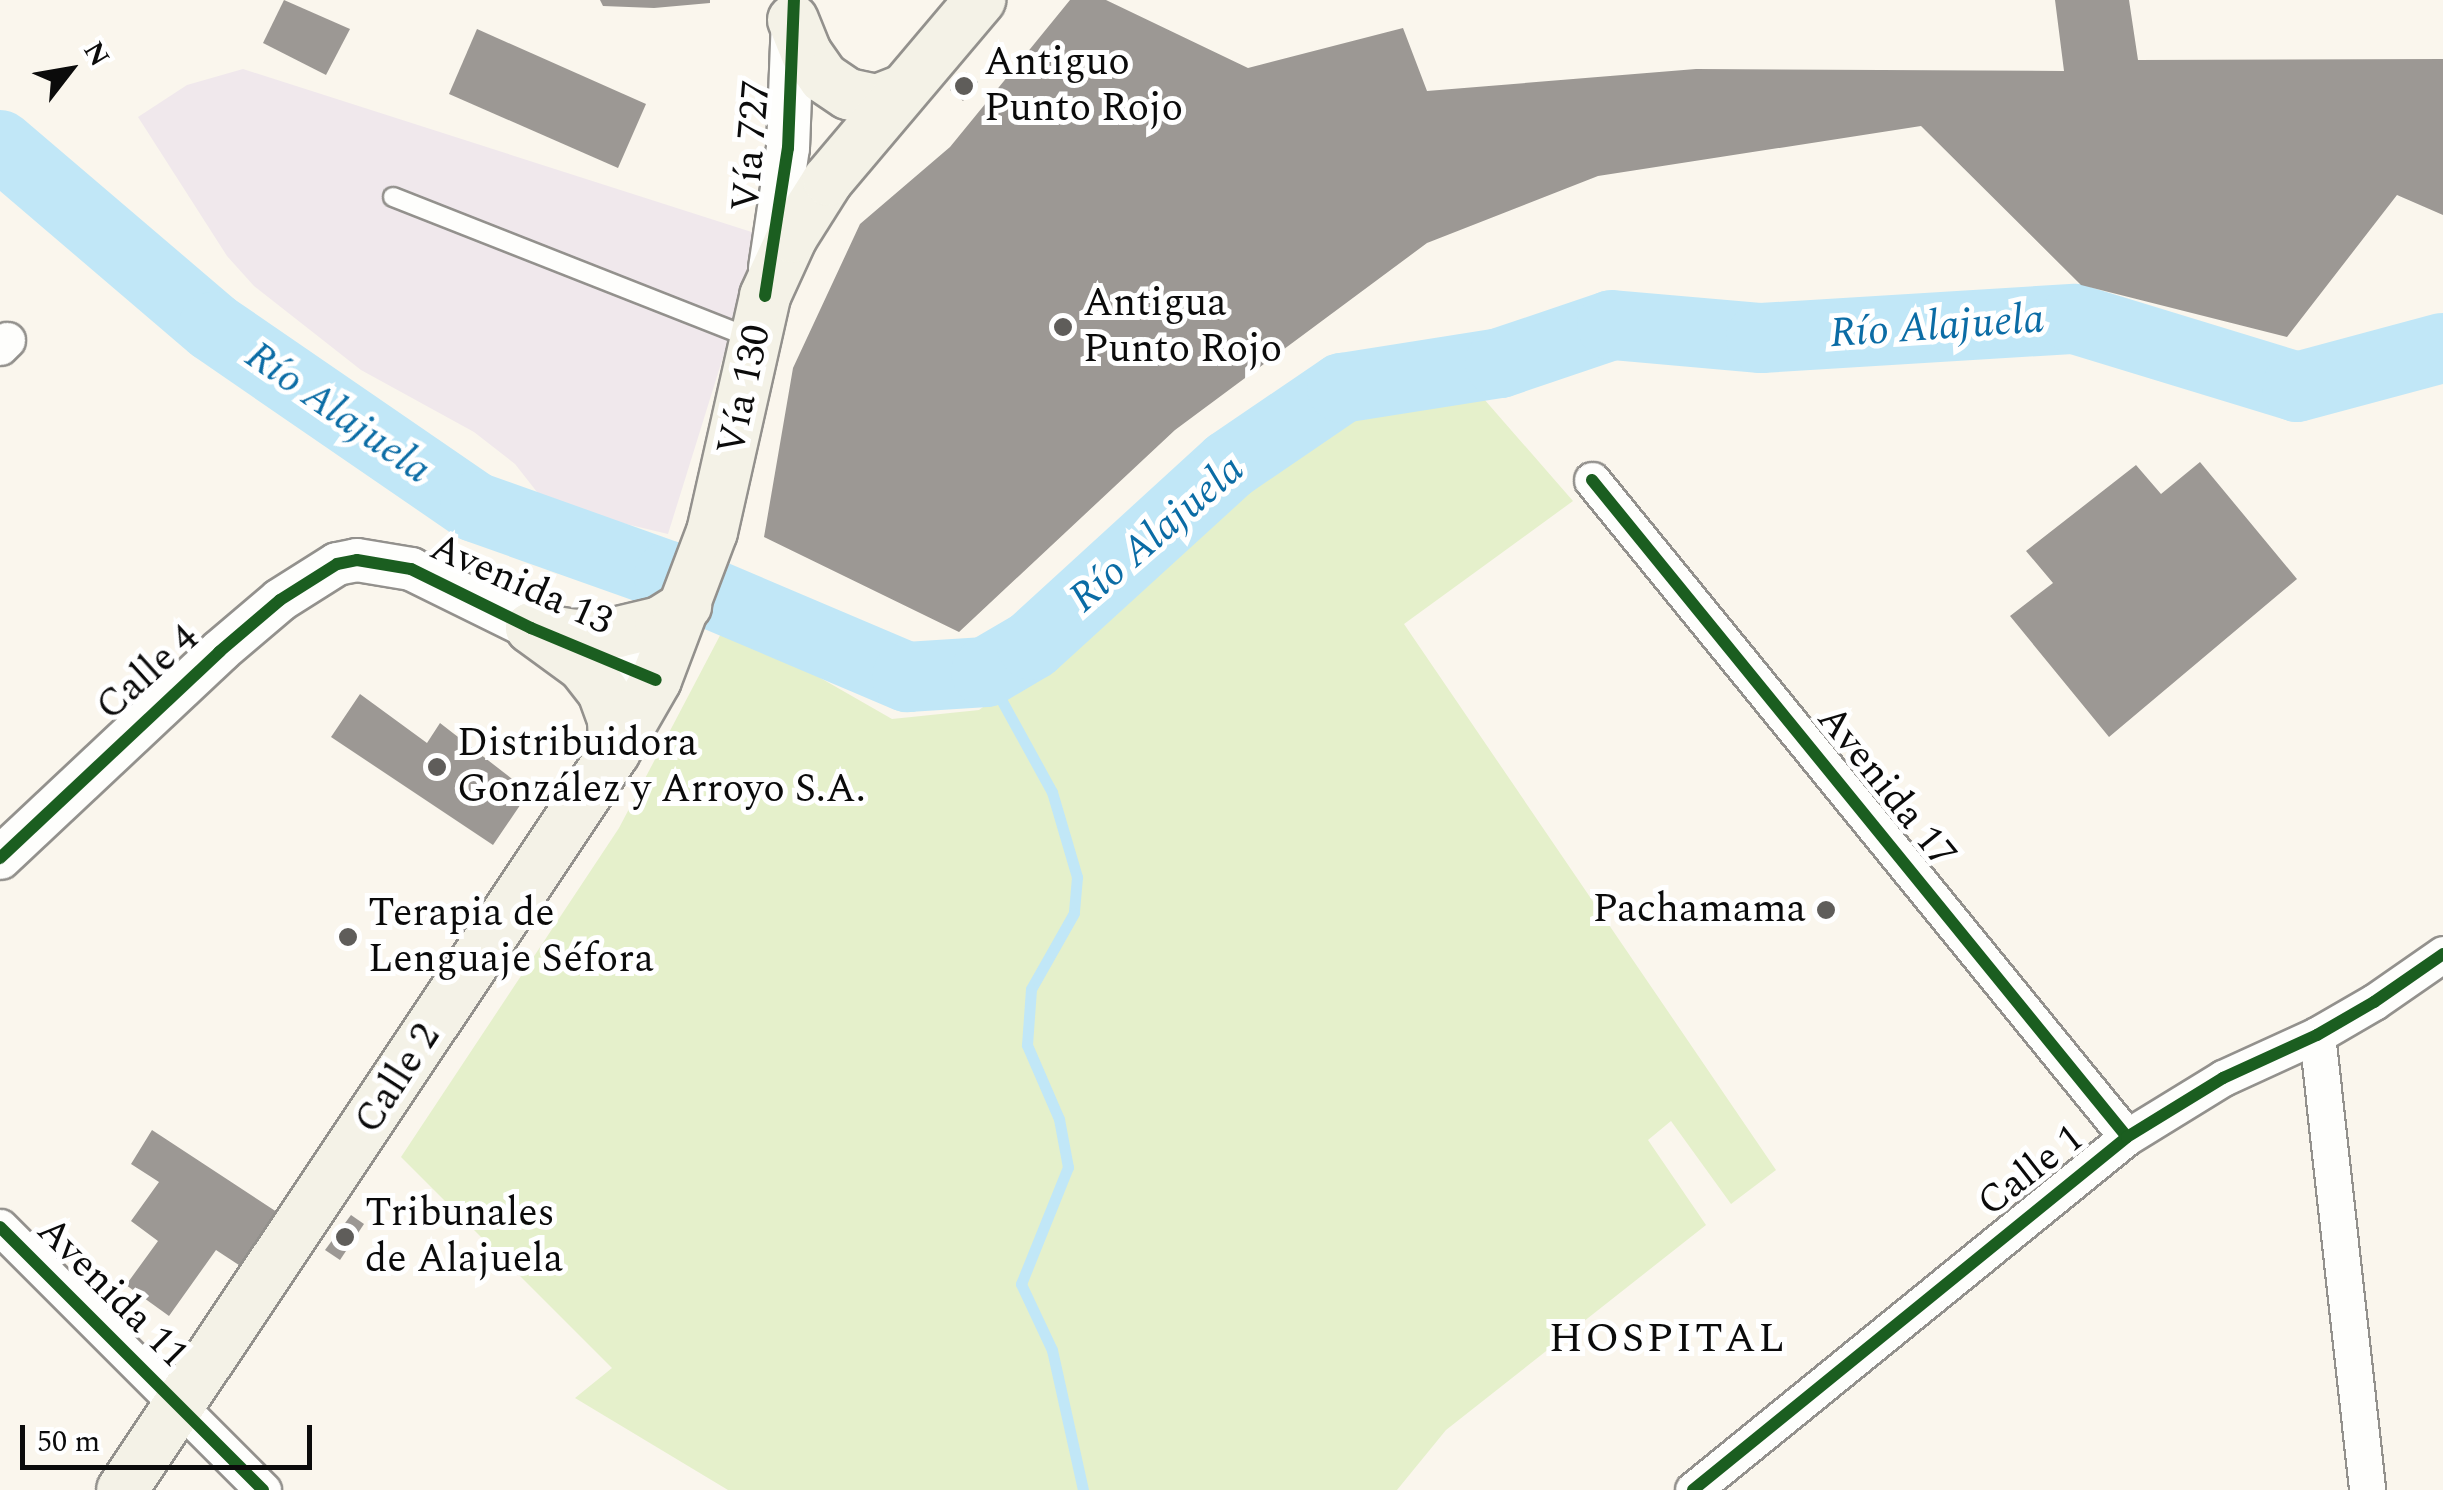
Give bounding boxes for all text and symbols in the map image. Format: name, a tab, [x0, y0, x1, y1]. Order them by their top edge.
north arrow	[20, 20, 120, 120]
text: N	[72, 33, 120, 75]
place label: Antiguo Punto Rojo	[984, 39, 1183, 133]
marker: Antiguo Punto Rojo	[953, 75, 975, 97]
street label: Vía 727	[722, 78, 782, 214]
place label: Antigua Punto Rojo	[1083, 280, 1282, 374]
water label: Río Alajuela	[1828, 294, 2046, 360]
marker: Antigua Punto Rojo	[1052, 316, 1074, 338]
street label: Vía 130	[708, 321, 782, 459]
water label: Río Alajuela	[236, 331, 440, 495]
water label: Río Alajuela	[1059, 444, 1255, 624]
street label: Avenida 13	[422, 524, 620, 646]
street label: Calle 4	[87, 615, 209, 731]
street label: Avenida 17	[1806, 696, 1966, 878]
place label: Distribuidora González y Arroyo S.A.	[457, 720, 866, 814]
marker: Distribuidora González y Arroyo S.A.	[426, 756, 448, 778]
place label: Pachamama	[1592, 886, 1806, 934]
place label: Terapia de Lenguaje Séfora	[368, 890, 654, 984]
marker: Pachamama	[1815, 899, 1837, 921]
marker: Terapia de Lenguaje Séfora	[337, 926, 359, 948]
street label: Calle 2	[345, 1015, 451, 1143]
street label: Calle 1	[1968, 1115, 2094, 1227]
place label: Tribunales de Alajuela	[365, 1190, 563, 1284]
street label: Avenida 11	[26, 1207, 198, 1379]
marker: Tribunales de Alajuela	[334, 1226, 356, 1248]
district label: HOSPITAL	[1549, 1314, 1787, 1364]
scale bar	[25, 1405, 318, 1467]
text: 50 m	[37, 1419, 100, 1465]

